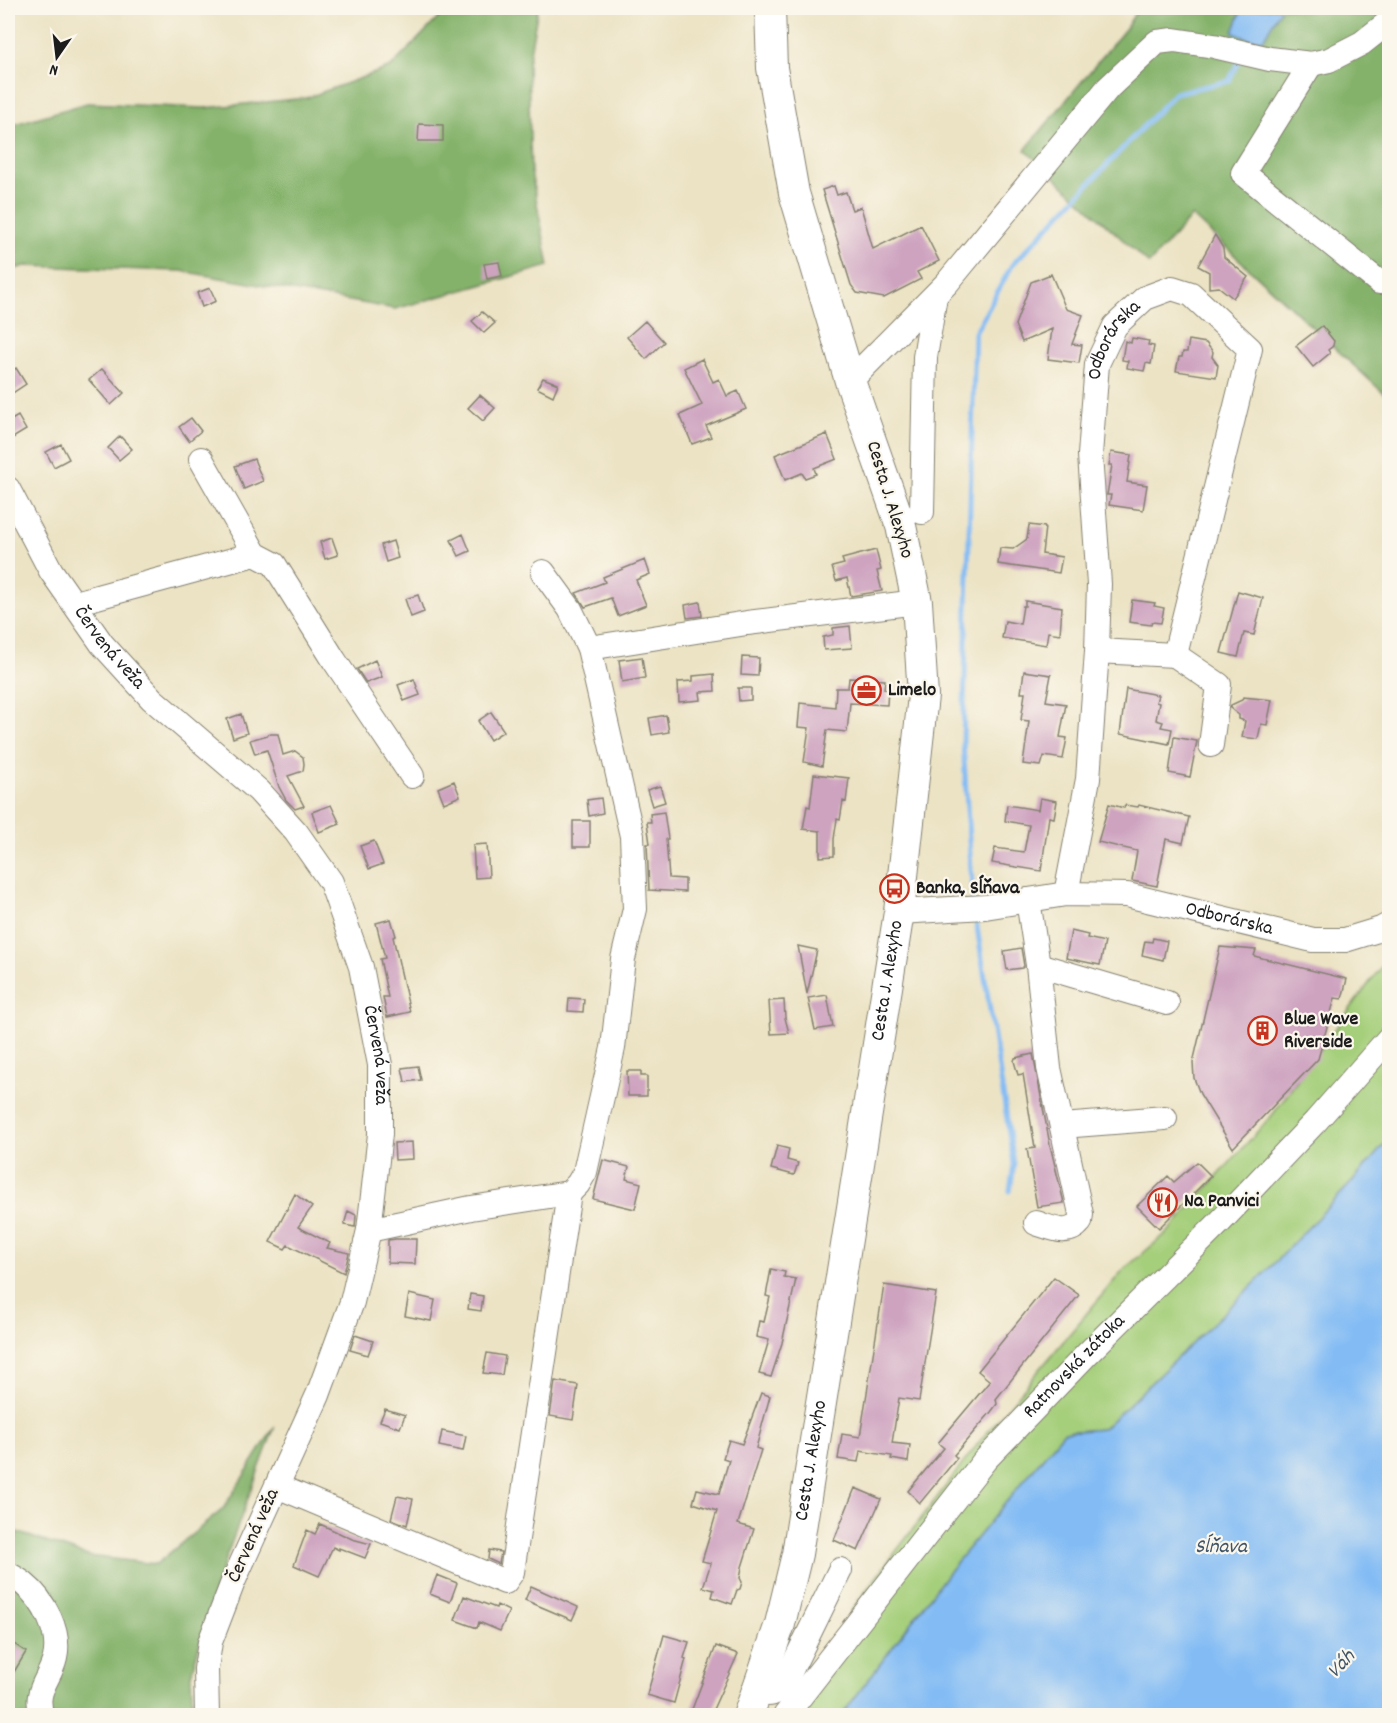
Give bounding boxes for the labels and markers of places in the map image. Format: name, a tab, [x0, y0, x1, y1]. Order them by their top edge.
office icon: Limelo	[851, 675, 883, 707]
place label: Limelo	[888, 677, 936, 705]
bus stop icon: Banka, Sĺňava	[879, 873, 911, 905]
place label: Banka, Sĺňava	[916, 874, 1020, 903]
place label: Blue Wave Riverside	[1284, 1006, 1358, 1057]
building icon: Blue Wave Riverside	[1247, 1015, 1279, 1047]
restaurant icon: Na Panvici	[1147, 1186, 1179, 1218]
place label: Na Panvici	[1184, 1188, 1260, 1216]

